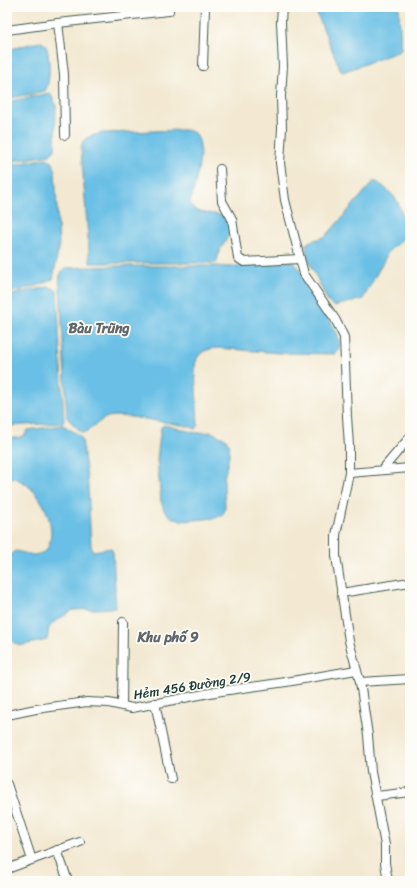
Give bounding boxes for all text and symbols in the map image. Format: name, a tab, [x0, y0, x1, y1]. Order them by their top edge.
district label: Bàu Trũng	[68, 316, 130, 341]
district label: Khu phố 9	[136, 625, 199, 650]
street label: Hẻm 456 Đường 2/9	[132, 665, 252, 706]

